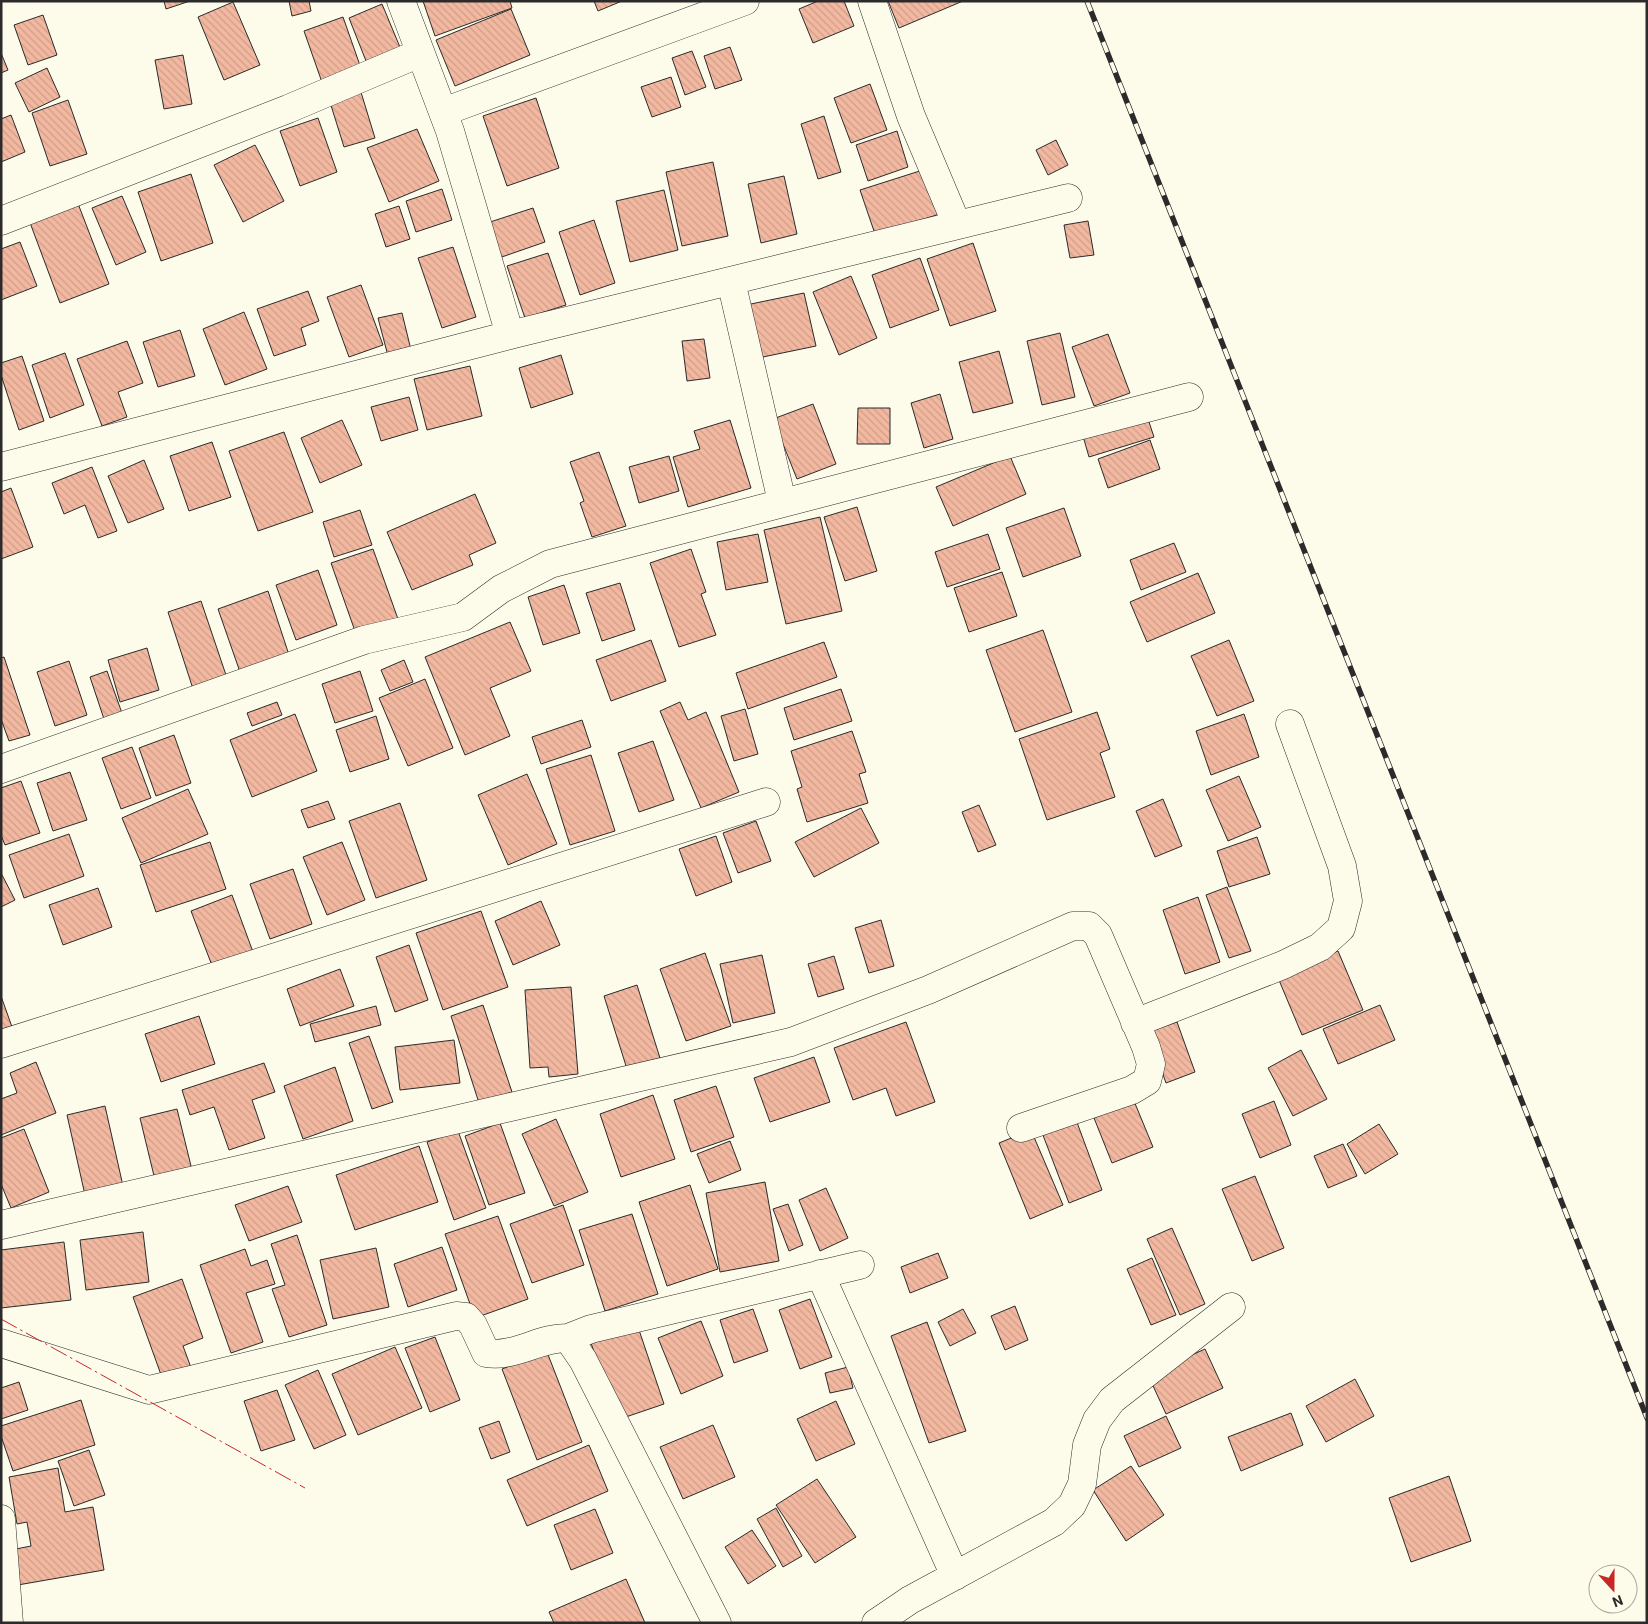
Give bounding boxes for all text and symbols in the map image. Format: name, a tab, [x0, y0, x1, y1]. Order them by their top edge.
north arrow	[1588, 1564, 1638, 1614]
text: N	[1610, 1592, 1625, 1610]

